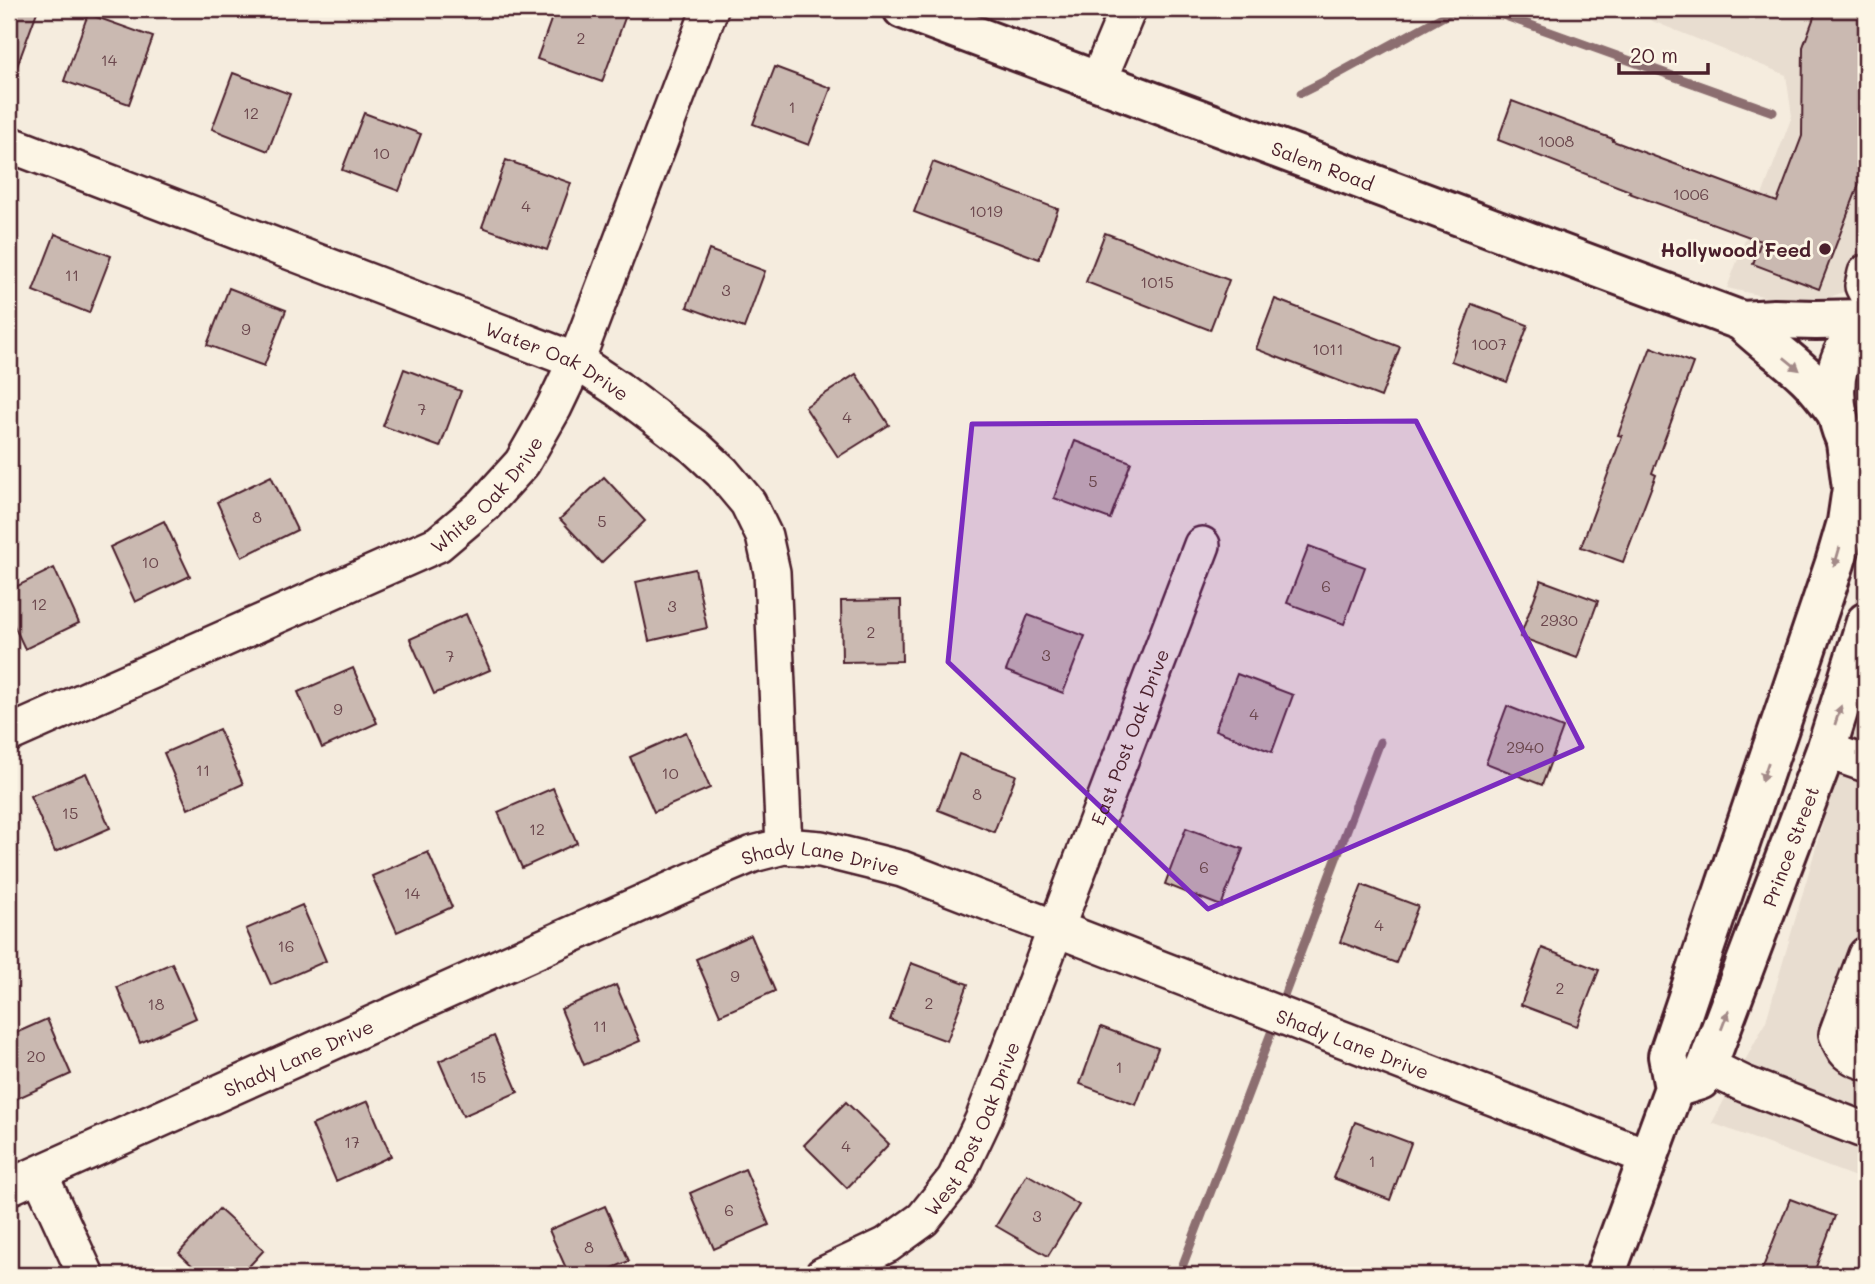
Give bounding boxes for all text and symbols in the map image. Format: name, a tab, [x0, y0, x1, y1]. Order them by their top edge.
house number: 2	[577, 27, 585, 48]
scale bar	[1619, 32, 1709, 76]
text: 20 m	[1630, 41, 1678, 68]
house number: 14	[101, 49, 118, 70]
house number: 1	[788, 96, 796, 117]
house number: 12	[243, 102, 259, 123]
house number: 1008	[1538, 130, 1575, 151]
street label: Salem Road	[1268, 135, 1378, 196]
house number: 10	[372, 142, 390, 163]
house number: 1006	[1673, 183, 1709, 204]
house number: 4	[521, 195, 531, 216]
house number: 1019	[969, 200, 1003, 221]
place label: Hollywood Feed	[1660, 237, 1811, 262]
marker: Hollywood Feed	[1817, 241, 1833, 257]
house number: 11	[65, 264, 79, 285]
house number: 1015	[1140, 271, 1174, 292]
house number: 3	[721, 279, 731, 300]
street label: Water Oak Drive	[482, 315, 635, 406]
house number: 9	[241, 318, 251, 339]
house number: 1007	[1471, 333, 1507, 354]
house number: 1011	[1312, 338, 1344, 359]
one-way arrow	[1783, 357, 1801, 372]
house number: 7	[418, 398, 427, 419]
house number: 4	[842, 406, 852, 427]
street label: White Oak Drive	[425, 431, 547, 558]
house number: 5	[1088, 470, 1098, 491]
house number: 8	[252, 506, 262, 527]
house number: 5	[597, 510, 607, 531]
one-way arrow	[1831, 546, 1842, 568]
house number: 10	[141, 551, 159, 572]
house number: 6	[1321, 575, 1331, 596]
house number: 12	[31, 593, 47, 614]
house number: 3	[667, 595, 677, 616]
house number: 2930	[1540, 609, 1578, 630]
house number: 2	[867, 621, 875, 642]
house number: 3	[1041, 644, 1051, 665]
house number: 7	[446, 645, 455, 666]
street label: East Post Oak Drive	[1084, 645, 1174, 828]
house number: 9	[333, 698, 343, 719]
house number: 4	[1249, 703, 1259, 724]
one-way arrow	[1833, 704, 1844, 725]
house number: 2940	[1506, 736, 1544, 757]
house number: 11	[196, 759, 210, 780]
house number: 10	[661, 762, 679, 783]
one-way arrow	[1759, 762, 1770, 783]
street label: Prince Street	[1756, 782, 1824, 910]
house number: 8	[972, 783, 982, 804]
house number: 15	[62, 802, 78, 823]
house number: 12	[529, 818, 545, 839]
street label: Shady Lane Drive	[737, 834, 902, 880]
house number: 6	[1199, 856, 1209, 877]
house number: 14	[404, 882, 421, 903]
house number: 4	[1374, 914, 1384, 935]
house number: 16	[278, 935, 294, 956]
house number: 9	[730, 965, 740, 986]
house number: 2	[1556, 977, 1564, 998]
house number: 2	[925, 992, 933, 1013]
house number: 18	[148, 993, 165, 1014]
street label: Shady Lane Drive	[1273, 1002, 1433, 1084]
one-way arrow	[1720, 1009, 1731, 1030]
street label: Shady Lane Drive	[219, 1013, 377, 1102]
house number: 11	[593, 1015, 607, 1036]
street label: West Post Oak Drive	[918, 1038, 1024, 1221]
house number: 20	[27, 1045, 46, 1066]
house number: 1	[1115, 1056, 1123, 1077]
house number: 15	[470, 1066, 486, 1087]
house number: 17	[344, 1131, 360, 1152]
house number: 4	[841, 1135, 851, 1156]
house number: 1	[1368, 1150, 1376, 1171]
house number: 6	[724, 1199, 734, 1220]
house number: 3	[1032, 1205, 1042, 1226]
house number: 8	[584, 1236, 594, 1257]

